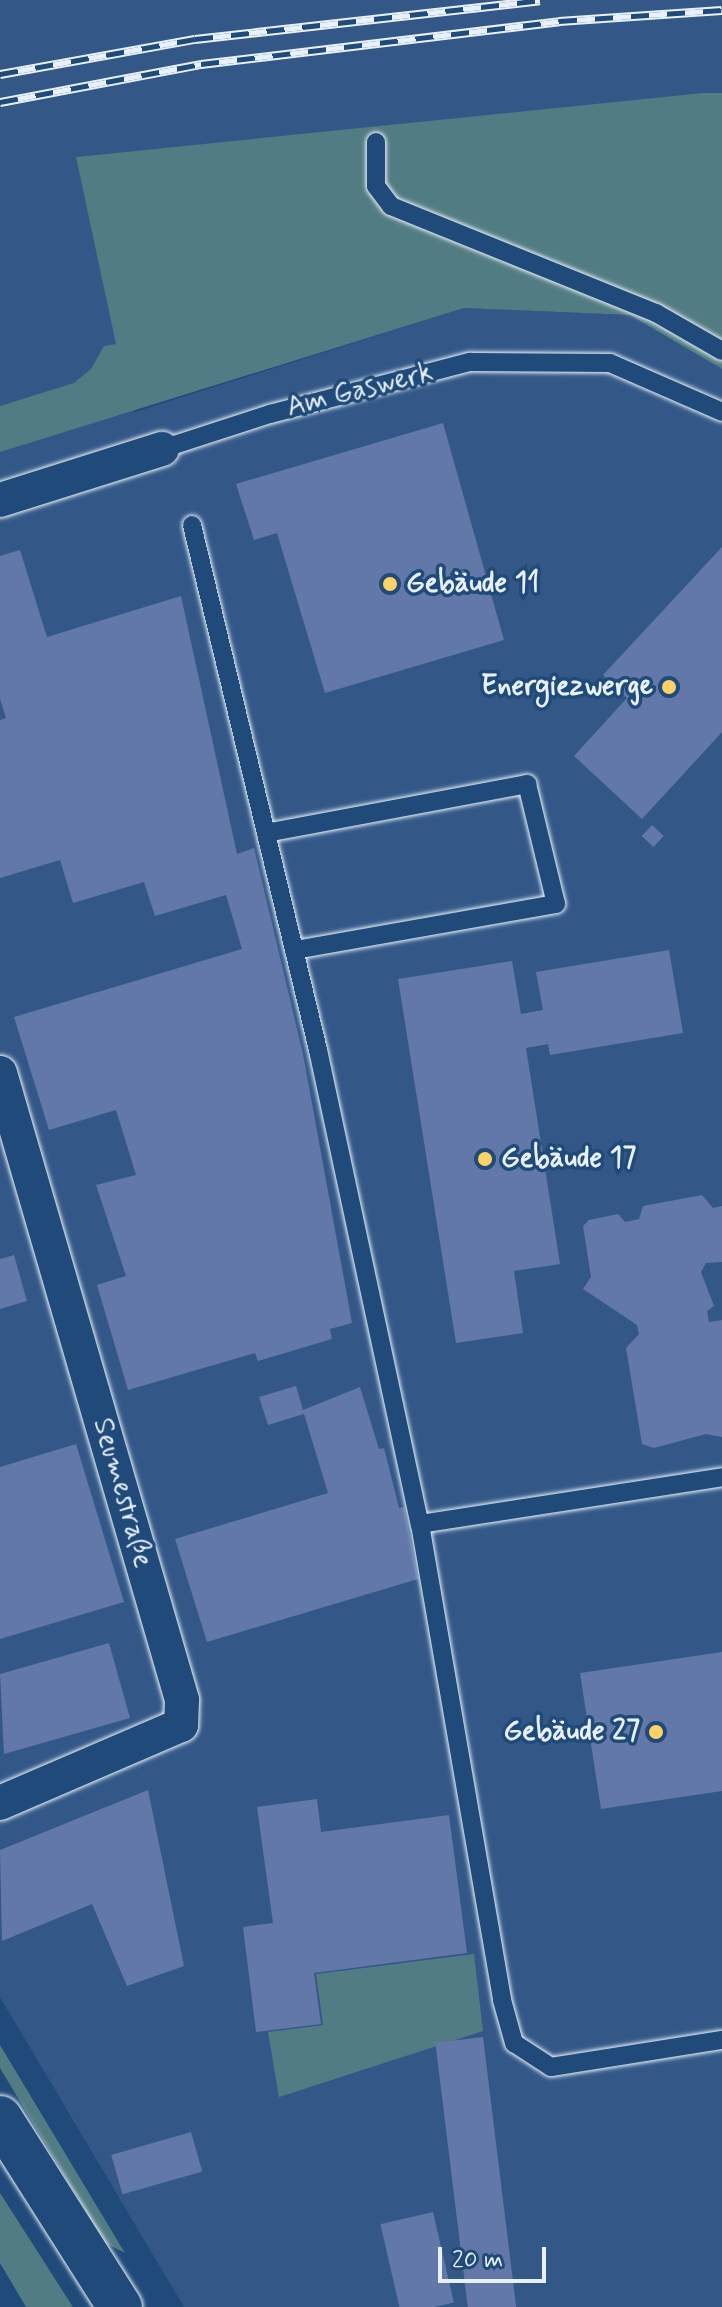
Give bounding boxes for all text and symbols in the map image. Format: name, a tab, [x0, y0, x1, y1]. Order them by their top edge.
street label: Am Gaswerk	[281, 356, 439, 426]
place label: Gebäude 11	[406, 567, 539, 601]
marker: Gebäude 11	[381, 575, 399, 593]
place label: Energiezwerge	[481, 670, 653, 704]
marker: Energiezwerge	[660, 678, 678, 696]
place label: Gebäude 17	[501, 1142, 636, 1176]
marker: Gebäude 17	[476, 1150, 494, 1168]
street label: Seumestraße	[85, 1414, 159, 1572]
place label: Gebäude 27	[503, 1715, 640, 1749]
marker: Gebäude 27	[647, 1723, 665, 1741]
scale bar	[442, 2231, 550, 2281]
text: 20 m	[452, 2245, 503, 2276]

